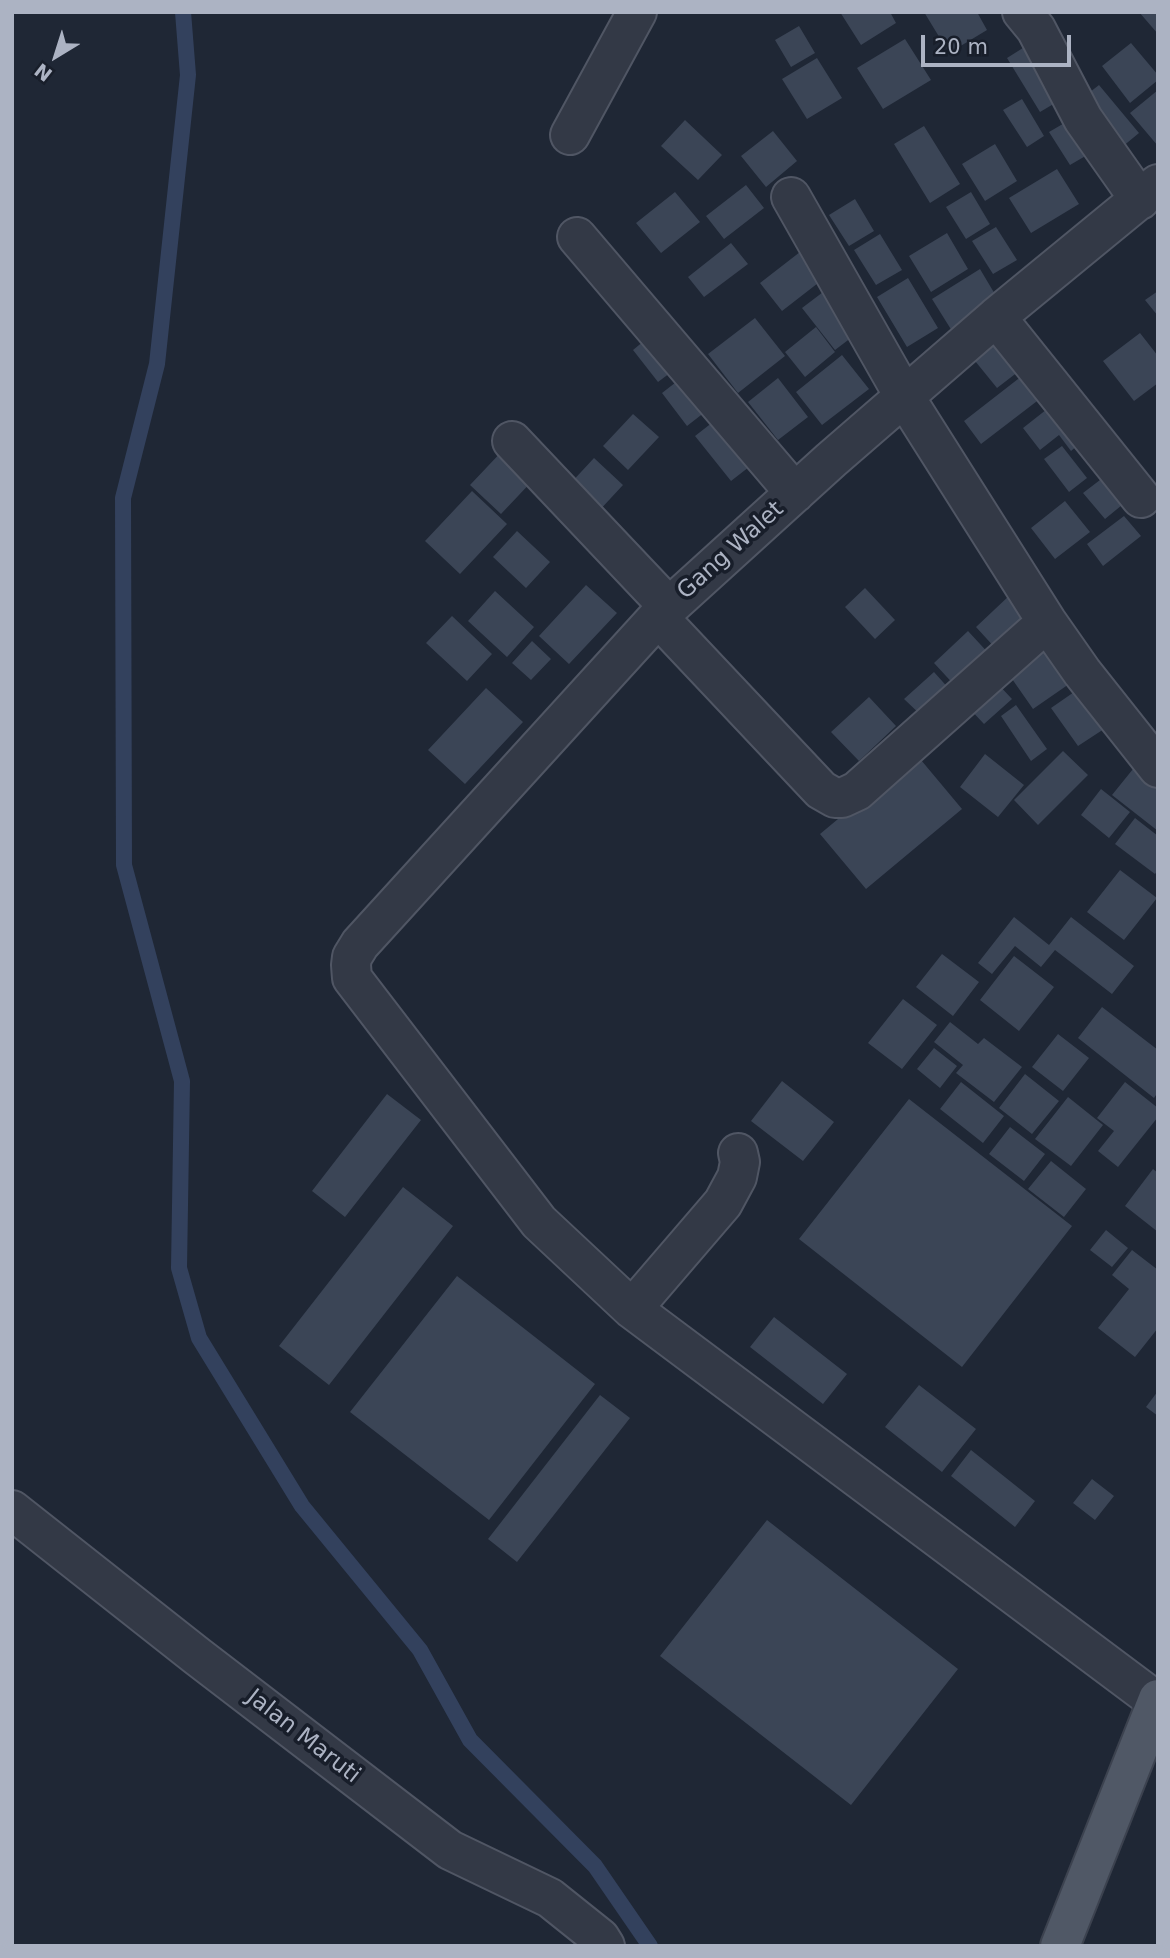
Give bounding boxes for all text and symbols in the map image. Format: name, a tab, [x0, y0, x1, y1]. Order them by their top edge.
north arrow	[21, 21, 91, 91]
scale bar	[925, 21, 1076, 65]
text: 20 m	[934, 35, 988, 59]
text: N	[30, 59, 56, 86]
street label: Gang Walet	[672, 496, 790, 606]
street label: Jalan Maruti	[241, 1684, 365, 1790]

